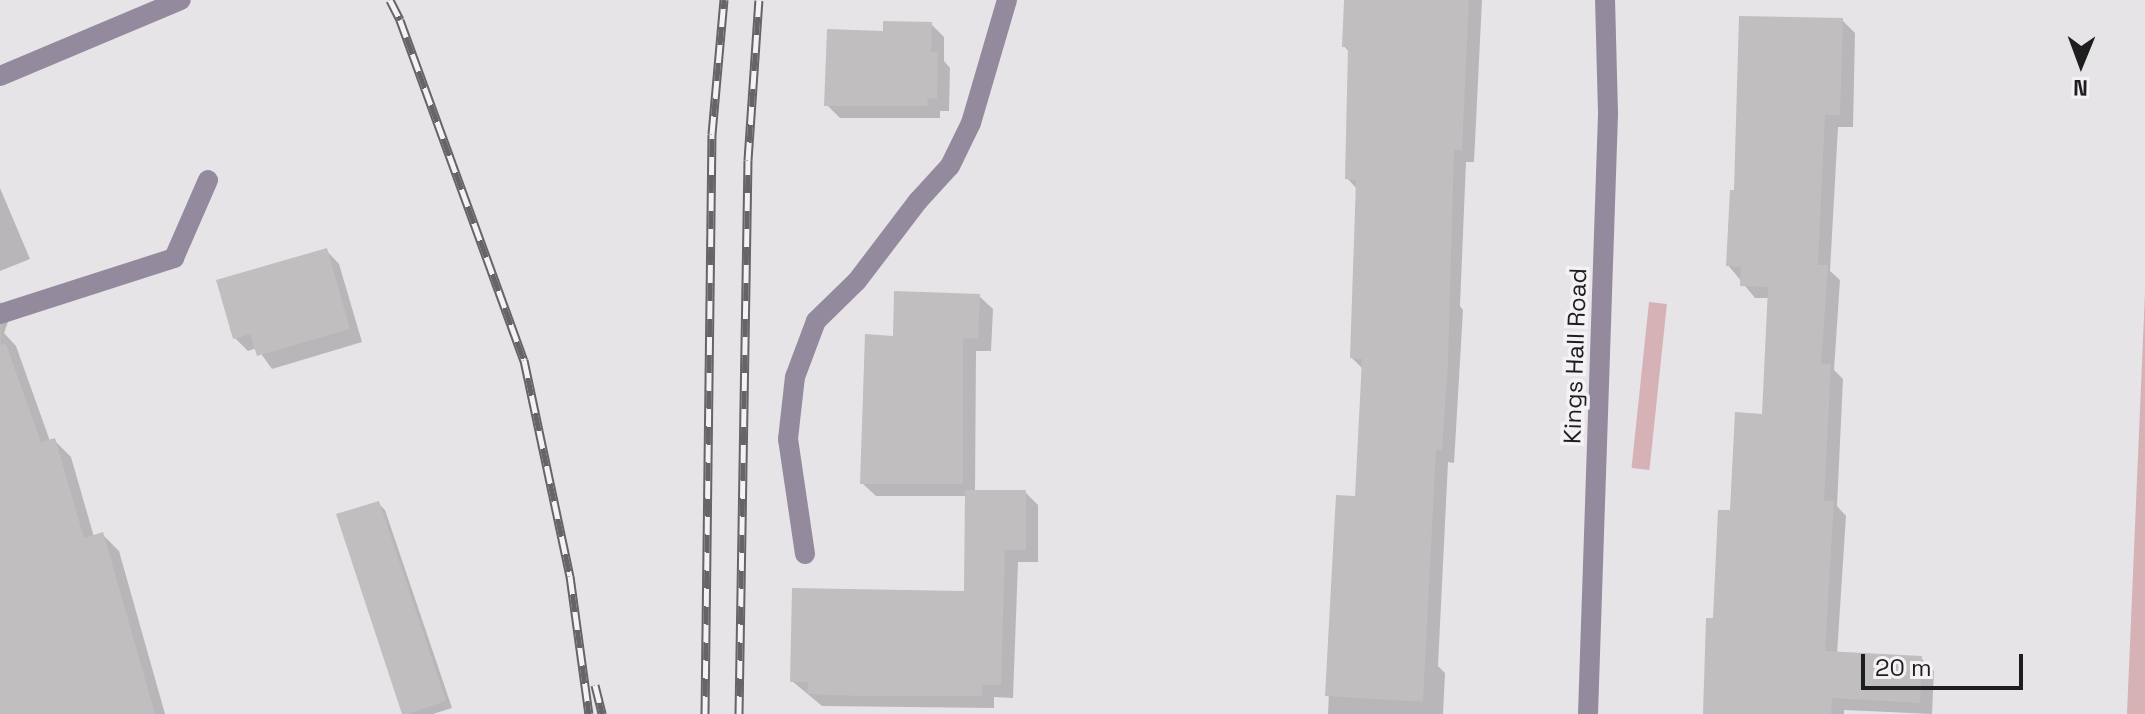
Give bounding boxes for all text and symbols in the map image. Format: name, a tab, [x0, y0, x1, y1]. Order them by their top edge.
north arrow	[2041, 24, 2121, 104]
text: N	[2073, 74, 2088, 102]
street label: Kings Hall Road	[1558, 268, 1592, 444]
scale bar	[1865, 638, 2027, 688]
text: 20 m	[1875, 652, 1932, 683]

